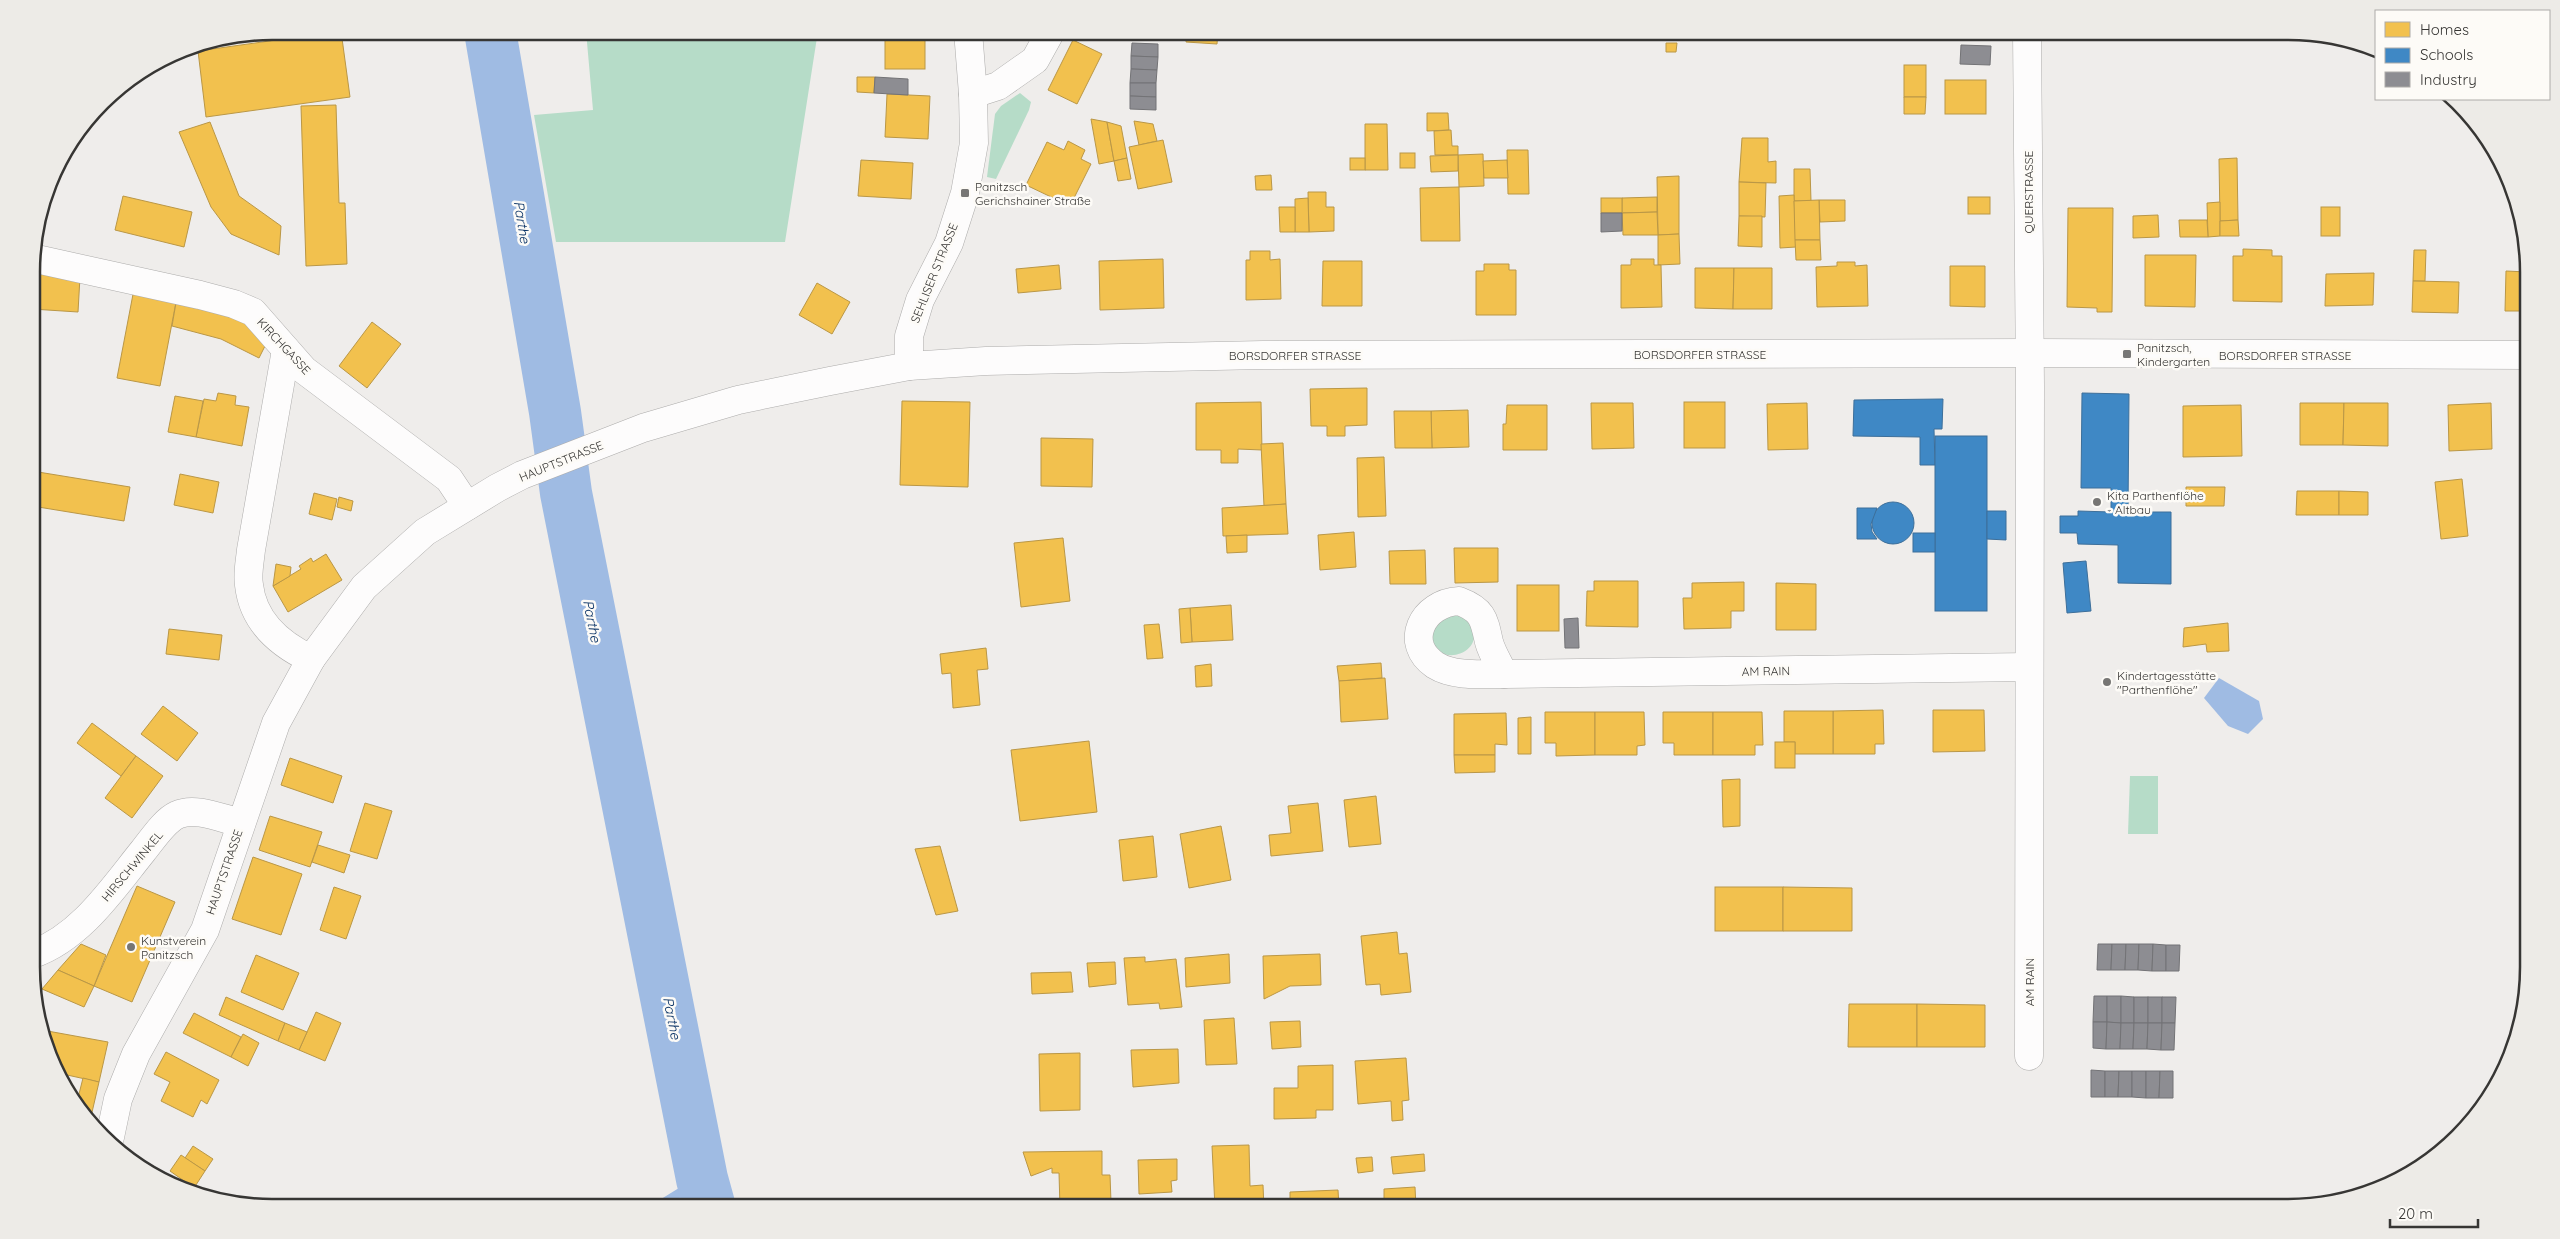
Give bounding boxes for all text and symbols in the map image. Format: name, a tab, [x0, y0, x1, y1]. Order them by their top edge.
legend	[2375, 10, 2550, 100]
text: Homes	[2420, 20, 2469, 39]
text: Schools	[2420, 45, 2473, 64]
text: Industry	[2420, 70, 2477, 89]
street label: QUERSTRASSE	[2021, 150, 2036, 233]
place label: Panitzsch Gerichshainer Straße	[975, 179, 1091, 208]
marker: Panitzsch Gerichshainer Straße	[959, 187, 971, 199]
water label: Parthe	[510, 199, 534, 246]
street label: SEHLISER STRASSE	[907, 221, 961, 325]
street label: KIRCHGASSE	[254, 315, 314, 378]
place label: Panitzsch, Kindergarten	[2137, 340, 2210, 369]
street label: BORSDORFER STRASSE	[1634, 347, 1767, 362]
street label: BORSDORFER STRASSE	[1229, 348, 1362, 363]
marker: Panitzsch, Kindergarten	[2121, 348, 2133, 360]
street label: BORSDORFER STRASSE	[2219, 348, 2352, 363]
street label: HAUPTSTRASSE	[517, 437, 605, 485]
place label: Kita Parthenflöhe - Altbau	[2107, 488, 2204, 517]
marker: Kita Parthenflöhe - Altbau	[2091, 496, 2103, 508]
water label: Parthe	[579, 598, 605, 645]
street label: AM RAIN	[1742, 663, 1790, 679]
place label: Kindertagesstätte "Parthenflöhe"	[2117, 668, 2216, 697]
marker: Kindertagesstätte "Parthenflöhe"	[2101, 676, 2113, 688]
street label: HIRSCHWINKEL	[98, 827, 166, 904]
street label: HAUPTSTRASSE	[202, 827, 246, 917]
place label: Kunstverein Panitzsch	[141, 933, 206, 962]
marker: Kunstverein Panitzsch	[125, 941, 137, 953]
street label: AM RAIN	[2022, 958, 2037, 1006]
water label: Parthe	[659, 995, 685, 1042]
scale bar	[2390, 1196, 2478, 1228]
text: 20 m	[2398, 1204, 2433, 1223]

